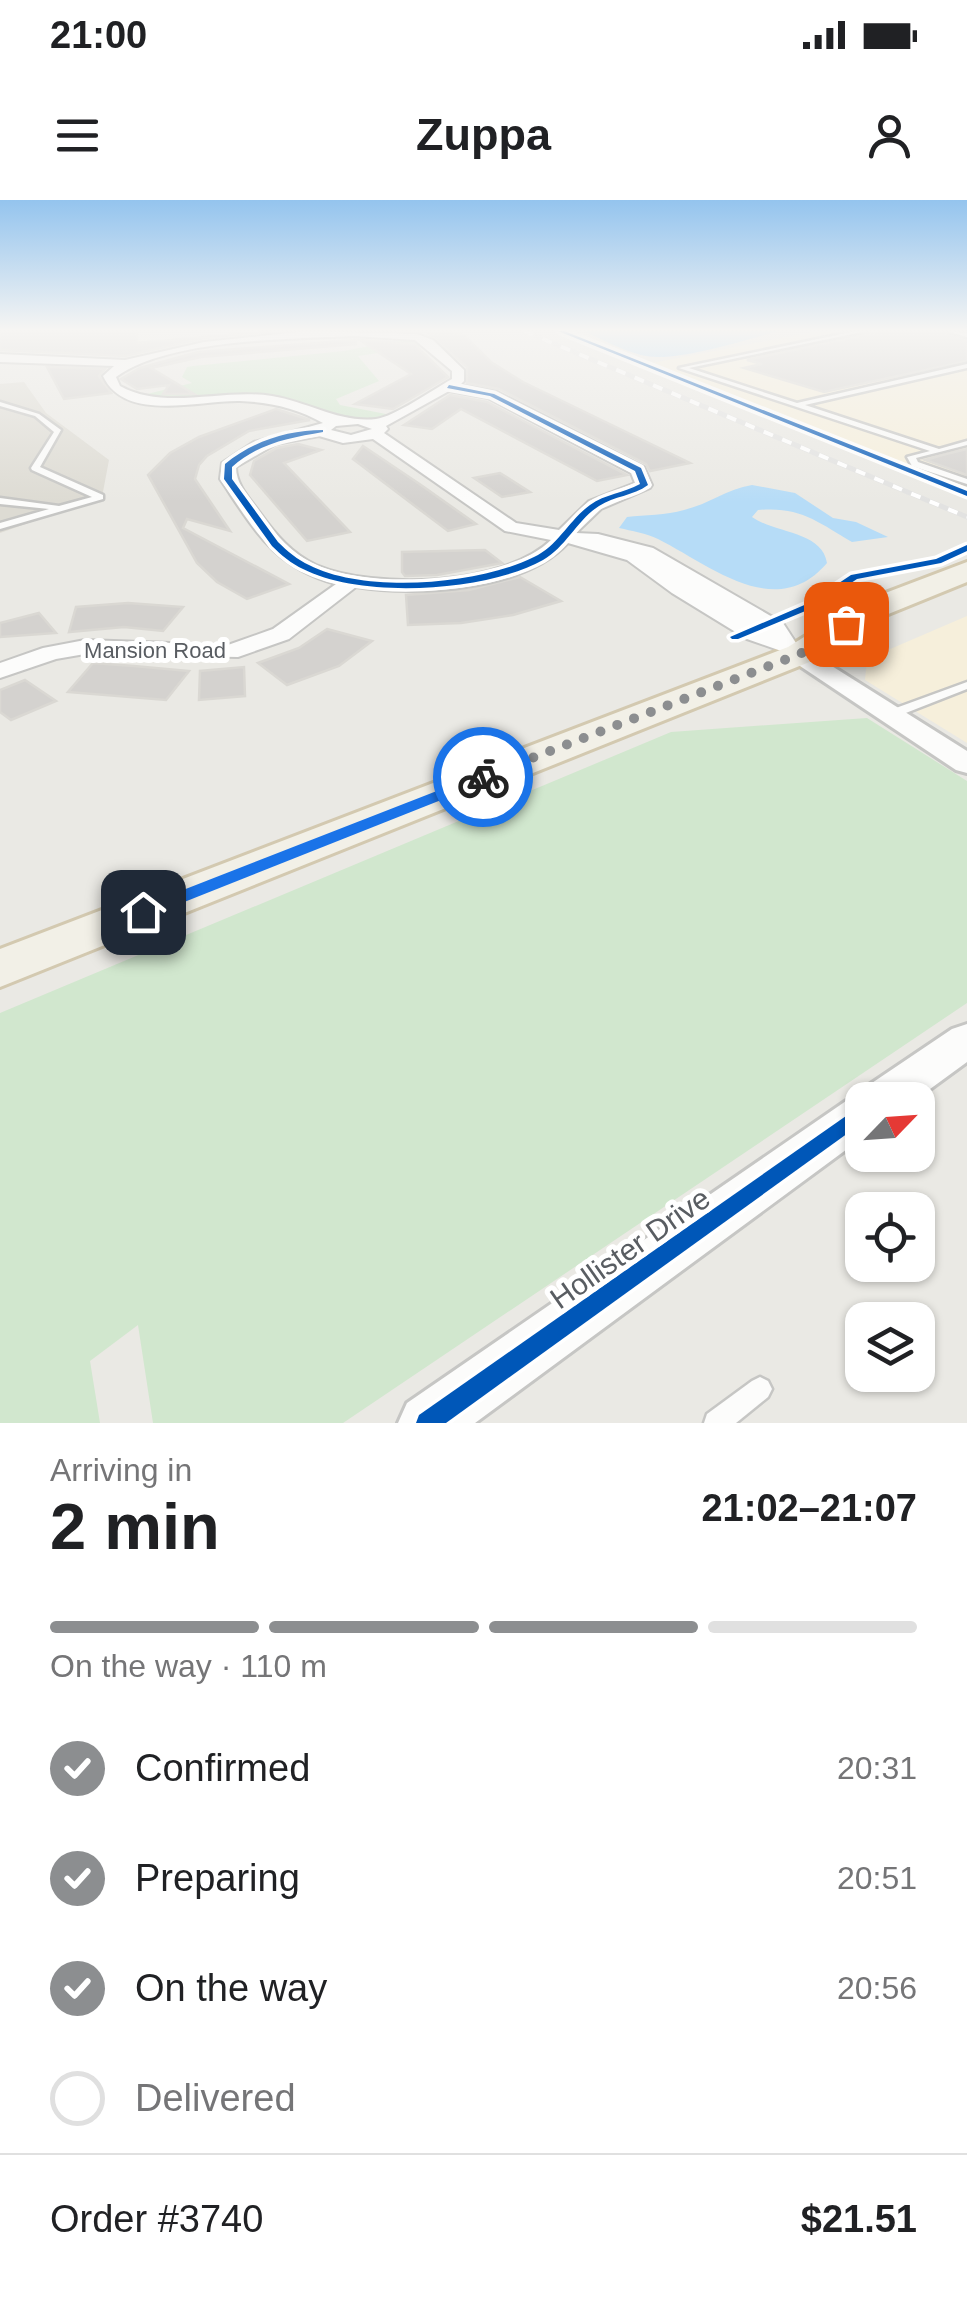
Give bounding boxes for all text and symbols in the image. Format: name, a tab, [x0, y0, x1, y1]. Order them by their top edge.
text: 21:00	[50, 14, 147, 56]
icon: menu	[50, 108, 105, 163]
icon: person	[862, 108, 917, 163]
text: Zuppa	[416, 109, 551, 160]
pin	[804, 582, 889, 667]
icon: bag	[819, 597, 874, 652]
street label: Mansion Road	[84, 638, 226, 663]
courier	[433, 727, 533, 827]
icon: bike	[456, 750, 511, 805]
pin	[101, 870, 186, 955]
icon: home	[116, 885, 171, 940]
north arrow	[845, 1082, 935, 1172]
map controls	[845, 1082, 935, 1392]
street label: Hollister Drive	[544, 1181, 716, 1315]
button: locate	[845, 1192, 935, 1282]
button: layers	[845, 1302, 935, 1392]
text: Arriving in	[50, 1452, 192, 1488]
text: 21:02–21:07	[701, 1487, 917, 1529]
text: 2 min	[50, 1490, 220, 1563]
text: On the way · 110 m	[50, 1648, 327, 1684]
icon: check	[50, 1741, 105, 1796]
text: Confirmed	[135, 1747, 310, 1789]
text: 20:31	[837, 1750, 917, 1786]
icon: check	[50, 1851, 105, 1906]
text: Preparing	[135, 1857, 300, 1899]
text: 20:51	[837, 1860, 917, 1896]
icon: check	[50, 1961, 105, 2016]
text: On the way	[135, 1967, 327, 2009]
text: 20:56	[837, 1970, 917, 2006]
text: Delivered	[135, 2077, 296, 2119]
text: Order #3740	[50, 2198, 263, 2240]
text: $21.51	[801, 2198, 917, 2240]

